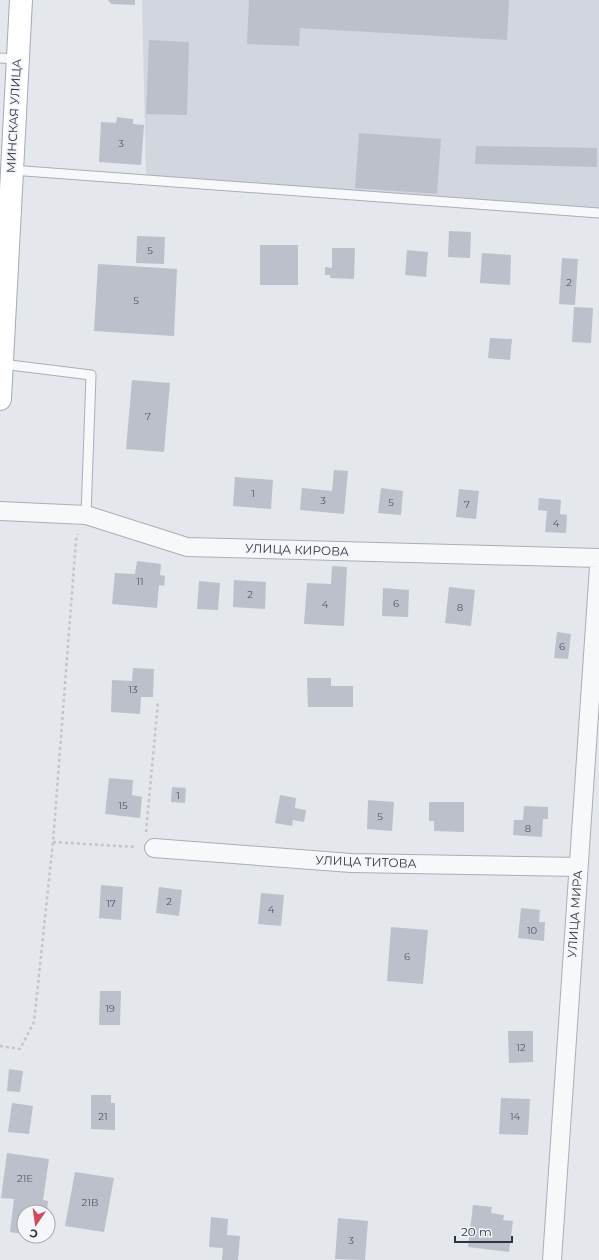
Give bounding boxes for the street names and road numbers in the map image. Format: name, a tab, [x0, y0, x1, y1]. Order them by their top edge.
street label: МИНСКАЯ УЛИЦА	[3, 58, 24, 174]
street label: УЛИЦА КИРОВА	[245, 540, 349, 559]
street label: УЛИЦА ТИТОВА	[315, 852, 417, 871]
street label: УЛИЦА МИРА	[564, 870, 585, 958]

